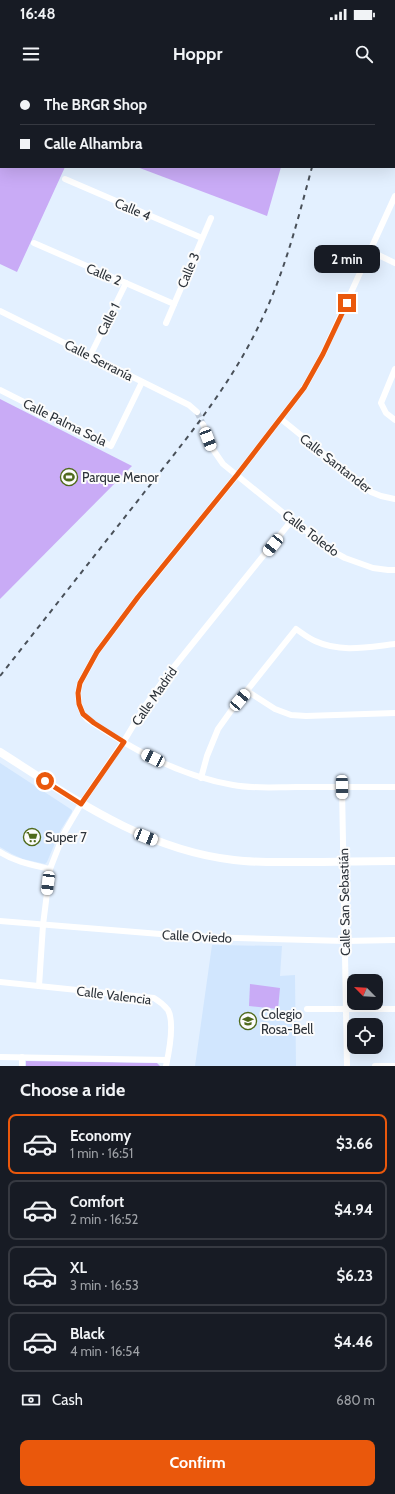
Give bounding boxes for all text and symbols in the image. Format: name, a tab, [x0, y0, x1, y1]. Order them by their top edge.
text: 16:48	[20, 5, 56, 23]
icon: menu	[20, 43, 42, 65]
text: Hoppr	[173, 43, 222, 65]
icon: search	[353, 43, 375, 65]
text: The BRGR Shop	[44, 96, 147, 114]
text: Calle Alhambra	[44, 135, 142, 153]
street label: Calle 4	[113, 194, 154, 224]
callout: 2 min	[314, 245, 380, 273]
street label: Calle 3	[173, 250, 203, 290]
text: 2 min	[331, 251, 363, 267]
street label: Calle 2	[84, 259, 124, 289]
route end	[338, 294, 356, 312]
street label: Calle 1	[93, 300, 123, 338]
street label: Calle Serranía	[62, 336, 137, 384]
street label: Calle Palma Sola	[21, 395, 110, 449]
car	[198, 426, 218, 452]
street label: Calle Santander	[297, 430, 376, 497]
sports icon: Parque Menor	[59, 467, 79, 487]
place label: Parque Menor	[82, 469, 160, 485]
street label: Calle Toledo	[279, 506, 343, 560]
car	[261, 532, 285, 558]
street label: Calle Madrid	[128, 664, 180, 728]
car	[228, 687, 252, 713]
car	[140, 747, 166, 769]
route start	[36, 772, 54, 790]
car	[336, 775, 348, 799]
supermarket icon: Super 7	[22, 827, 42, 847]
car	[133, 827, 159, 847]
place label: Super 7	[45, 829, 87, 845]
street label: Calle San Sebastián	[335, 848, 353, 956]
car	[41, 870, 55, 896]
street label: Calle Oviedo	[162, 926, 232, 946]
north arrow	[347, 974, 383, 1010]
map controls	[347, 974, 383, 1054]
street label: Calle Valencia	[76, 982, 153, 1008]
place label: Colegio Rosa-Bell	[261, 1006, 313, 1037]
school or university icon: Colegio Rosa-Bell	[238, 1011, 258, 1031]
button: locate	[347, 1018, 383, 1054]
text: Choose a ride	[20, 1079, 125, 1101]
icon: car	[22, 1126, 58, 1162]
text: Economy	[70, 1127, 131, 1145]
text: $3.66	[336, 1135, 373, 1153]
text: 1 min · 16:51	[70, 1145, 133, 1161]
icon: car	[22, 1192, 58, 1228]
text: Comfort	[70, 1193, 124, 1211]
text: $4.94	[334, 1201, 373, 1219]
text: 2 min · 16:52	[70, 1211, 138, 1227]
icon: car	[22, 1258, 58, 1294]
text: XL	[70, 1259, 87, 1277]
text: $6.23	[337, 1267, 373, 1285]
text: 3 min · 16:53	[70, 1277, 139, 1293]
icon: car	[22, 1324, 58, 1360]
text: Black	[70, 1325, 105, 1343]
text: $4.46	[334, 1333, 373, 1351]
text: 4 min · 16:54	[70, 1343, 140, 1359]
icon: cash	[20, 1389, 42, 1411]
text: Cash	[52, 1391, 83, 1409]
text: 680 m	[336, 1392, 375, 1408]
button: Confirm	[20, 1440, 375, 1486]

